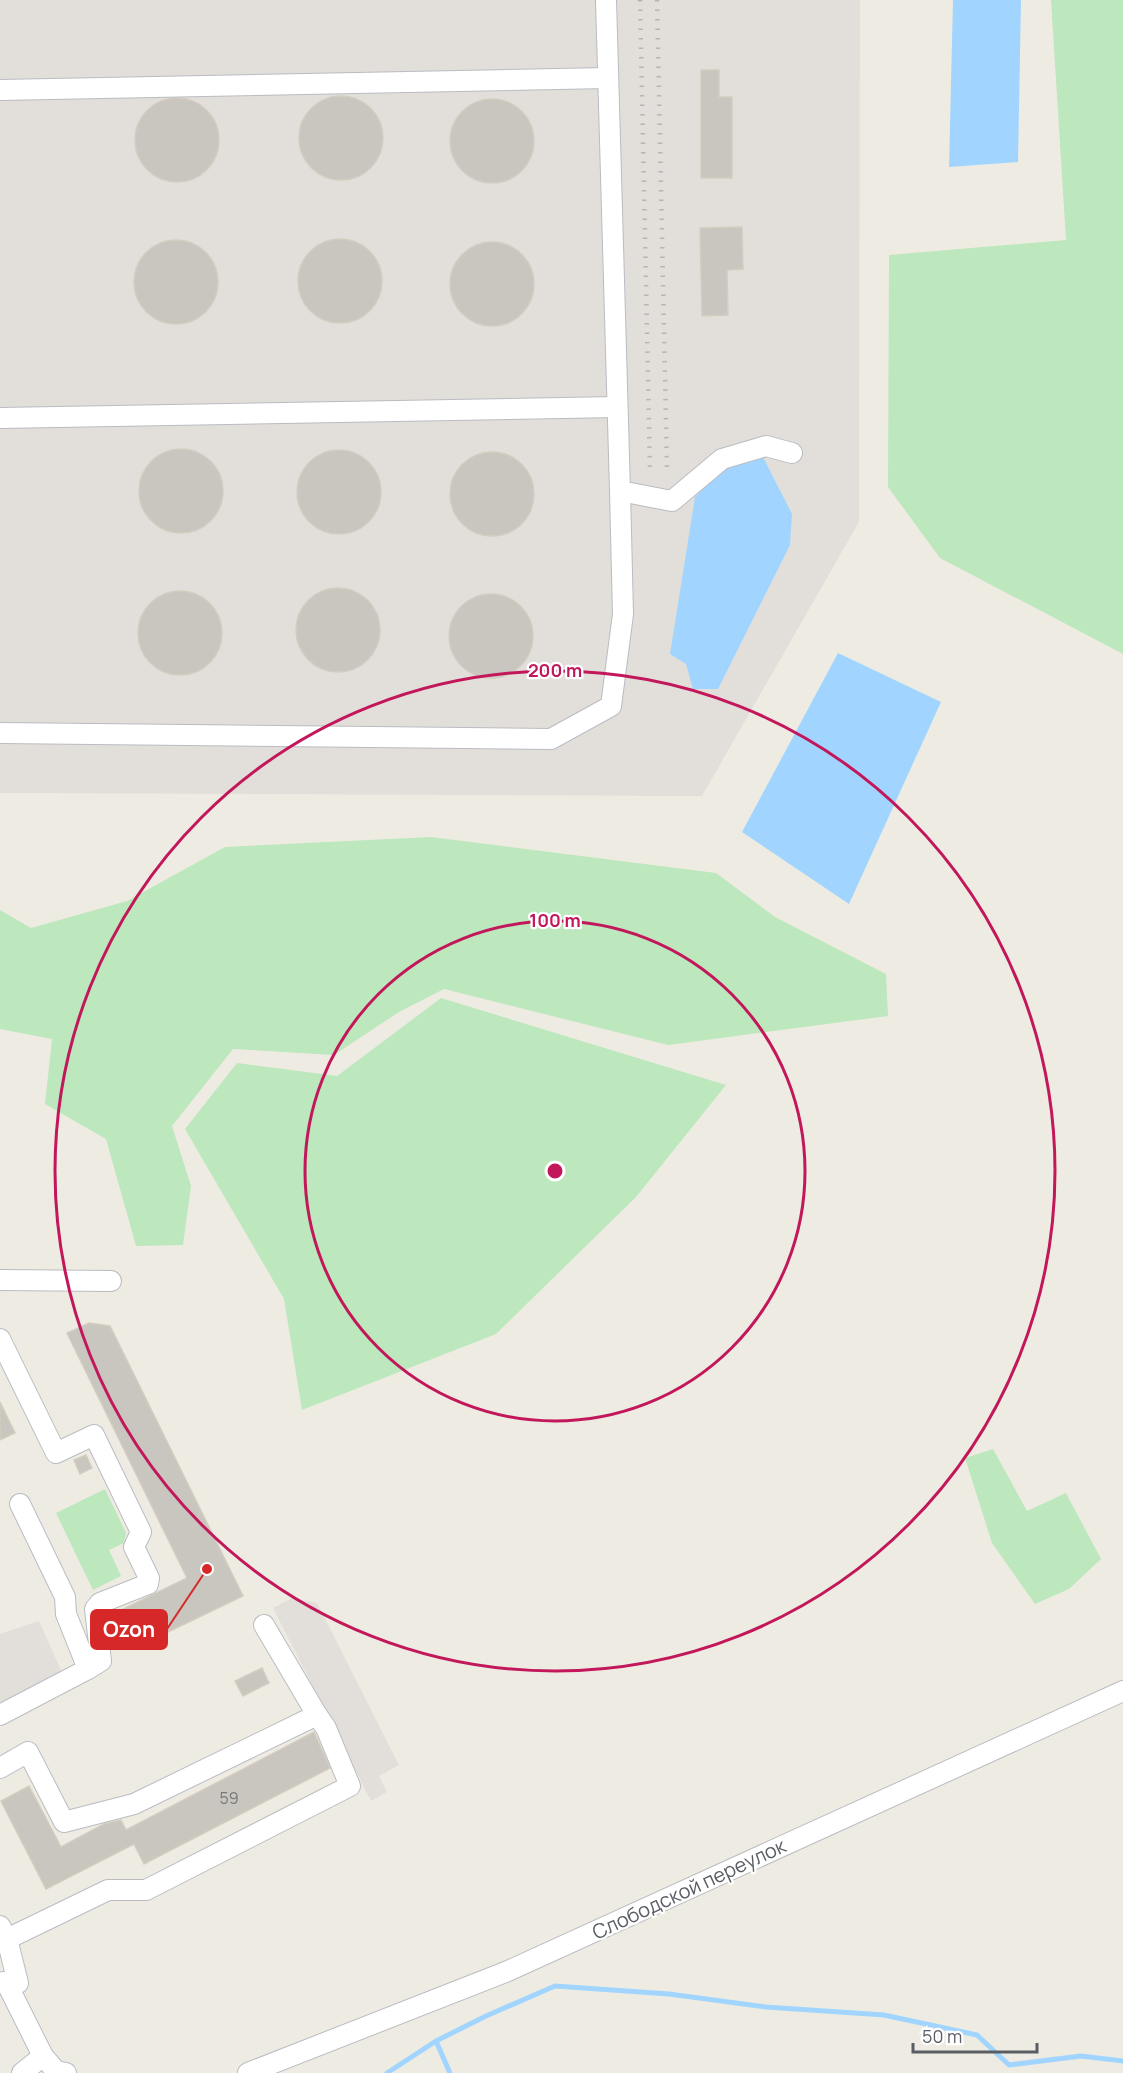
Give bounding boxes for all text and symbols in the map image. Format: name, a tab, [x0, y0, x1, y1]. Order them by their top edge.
text: 200 m	[528, 658, 582, 682]
text: 100 m	[529, 908, 581, 932]
centre of rings	[545, 1161, 565, 1181]
callout: Ozon	[91, 1610, 167, 1649]
text: Ozon	[103, 1615, 155, 1643]
house number: 59	[219, 1787, 239, 1809]
street label: Слободской переулок	[588, 1831, 791, 1945]
scale bar	[913, 2016, 1038, 2054]
text: 50 m	[922, 2024, 962, 2048]

